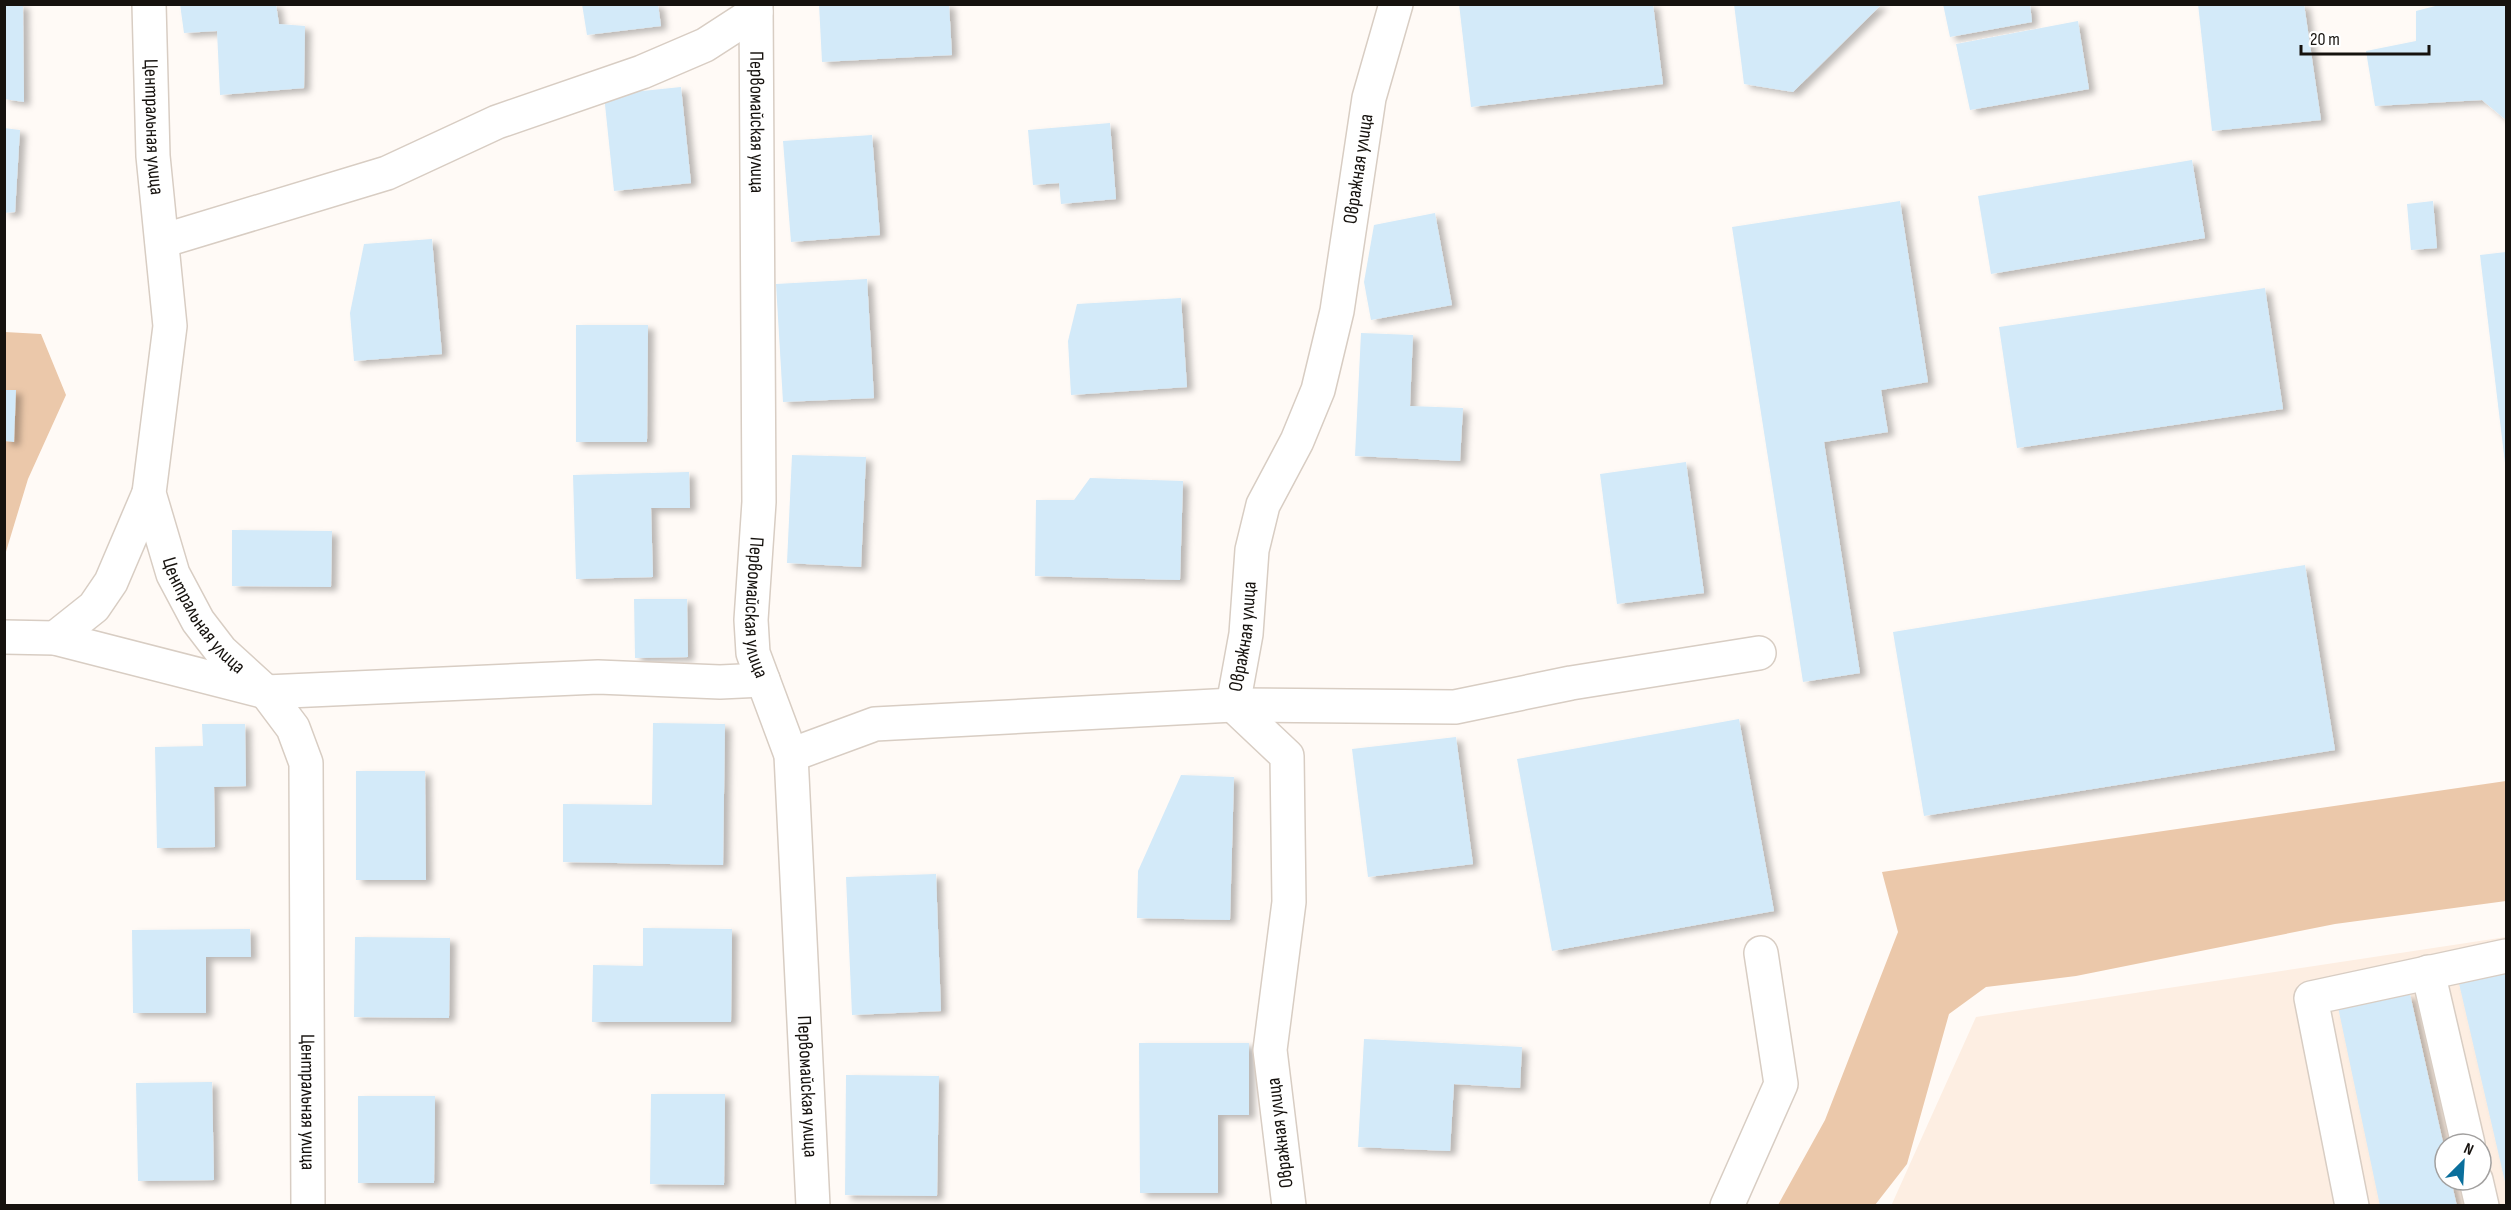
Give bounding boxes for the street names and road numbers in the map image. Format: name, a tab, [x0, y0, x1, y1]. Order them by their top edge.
street label: Первомайская улица	[744, 51, 769, 193]
street label: Центральная улица	[138, 59, 169, 196]
street label: Овражная улица	[1338, 112, 1378, 226]
street label: Первомайская улица	[739, 536, 773, 681]
street label: Центральная улица	[157, 554, 250, 679]
street label: Овражная улица	[1224, 581, 1262, 694]
street label: Первомайская улица	[792, 1015, 823, 1158]
street label: Центральная улица	[295, 1034, 320, 1170]
street label: Овражная улица	[1261, 1076, 1299, 1190]

